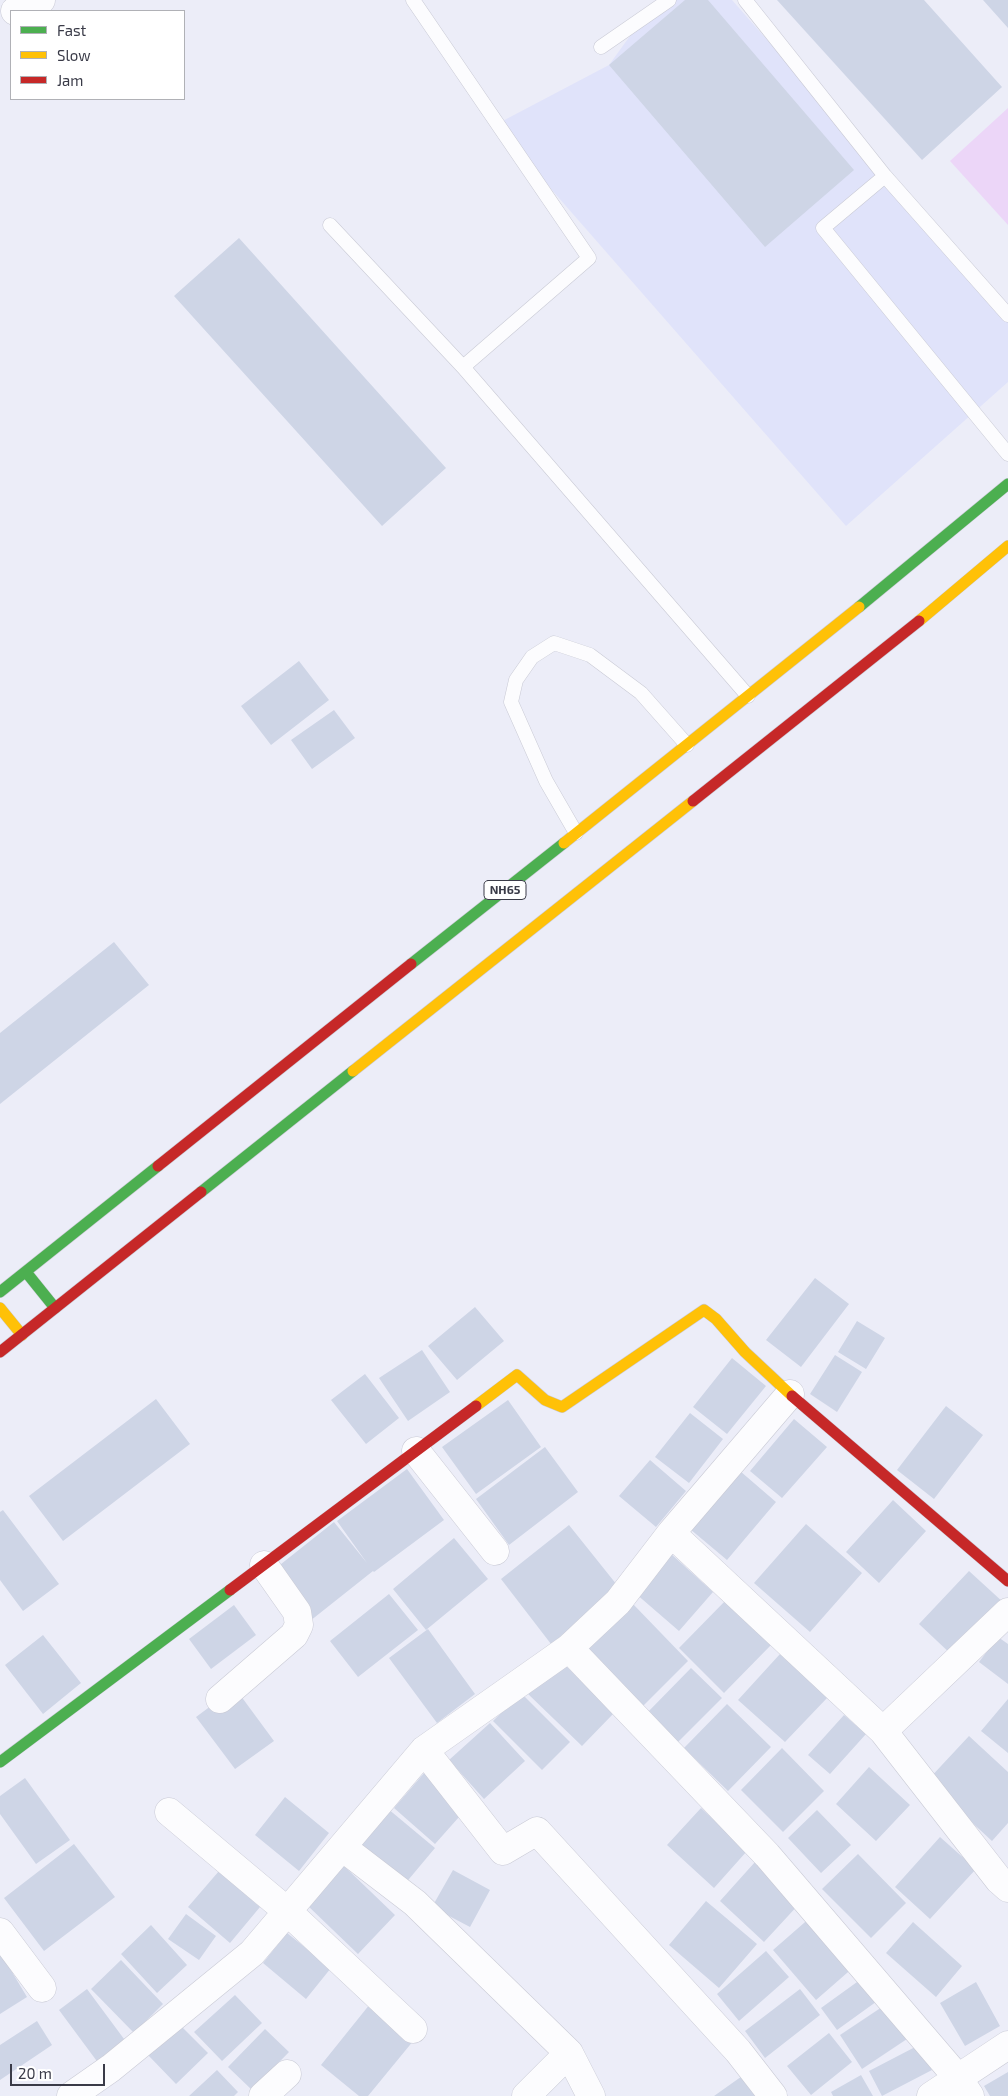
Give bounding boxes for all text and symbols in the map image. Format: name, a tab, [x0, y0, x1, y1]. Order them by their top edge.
legend	[10, 10, 185, 100]
text: Fast	[57, 21, 86, 39]
text: Slow	[57, 46, 91, 64]
text: Jam	[57, 71, 83, 89]
road number: NH65	[484, 880, 526, 900]
scale bar	[12, 2054, 108, 2086]
text: 20 m	[18, 2064, 52, 2082]

